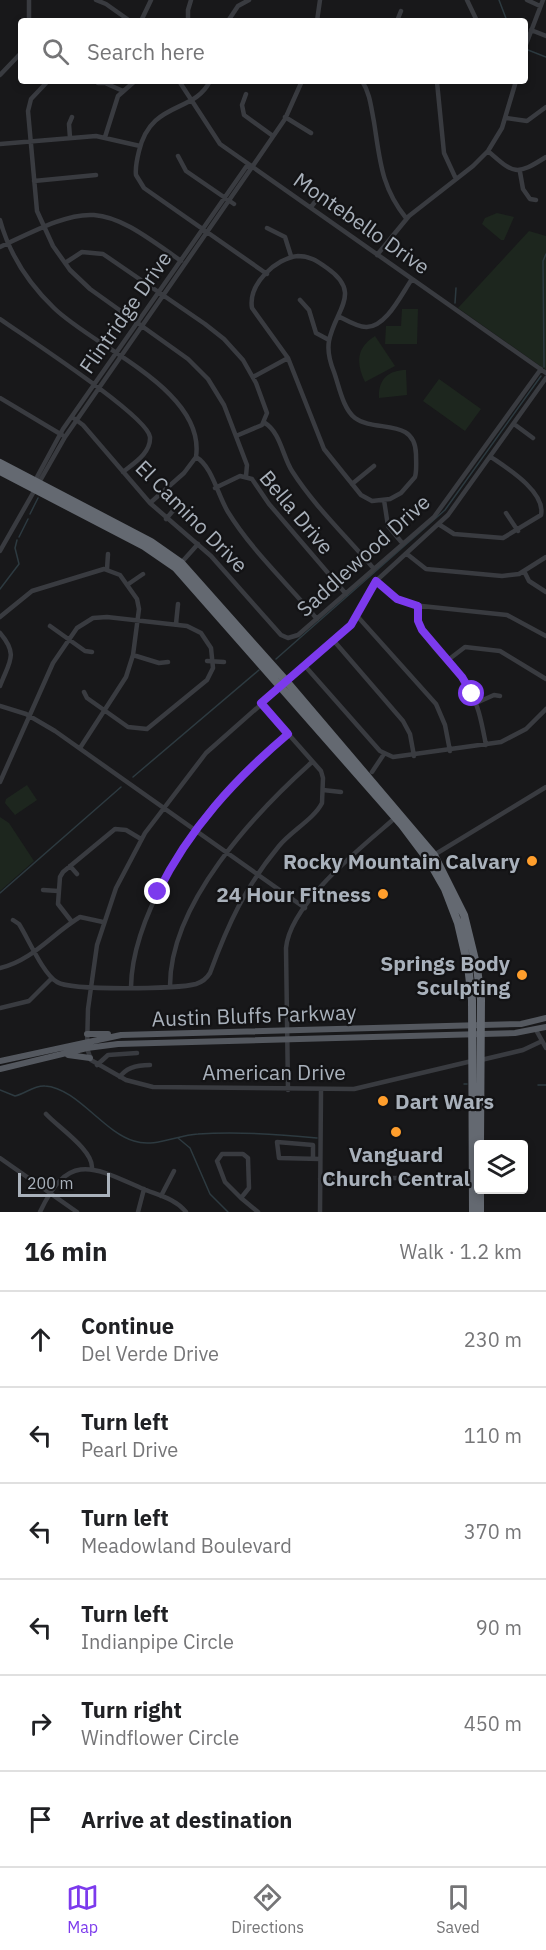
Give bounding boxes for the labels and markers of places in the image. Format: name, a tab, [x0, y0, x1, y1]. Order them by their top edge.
place label: Rocky Mountain Calvary	[283, 847, 521, 875]
marker: Rocky Mountain Calvary	[525, 854, 539, 868]
place label: 24 Hour Fitness	[216, 880, 371, 908]
marker: 24 Hour Fitness	[376, 887, 390, 901]
place label: Springs Body Sculpting	[380, 949, 511, 1001]
marker: Springs Body Sculpting	[515, 968, 529, 982]
place label: Dart Wars	[395, 1087, 494, 1115]
marker: Dart Wars	[376, 1094, 390, 1108]
marker: Vanguard Church Central	[389, 1125, 403, 1139]
place label: Vanguard Church Central	[322, 1140, 470, 1192]

